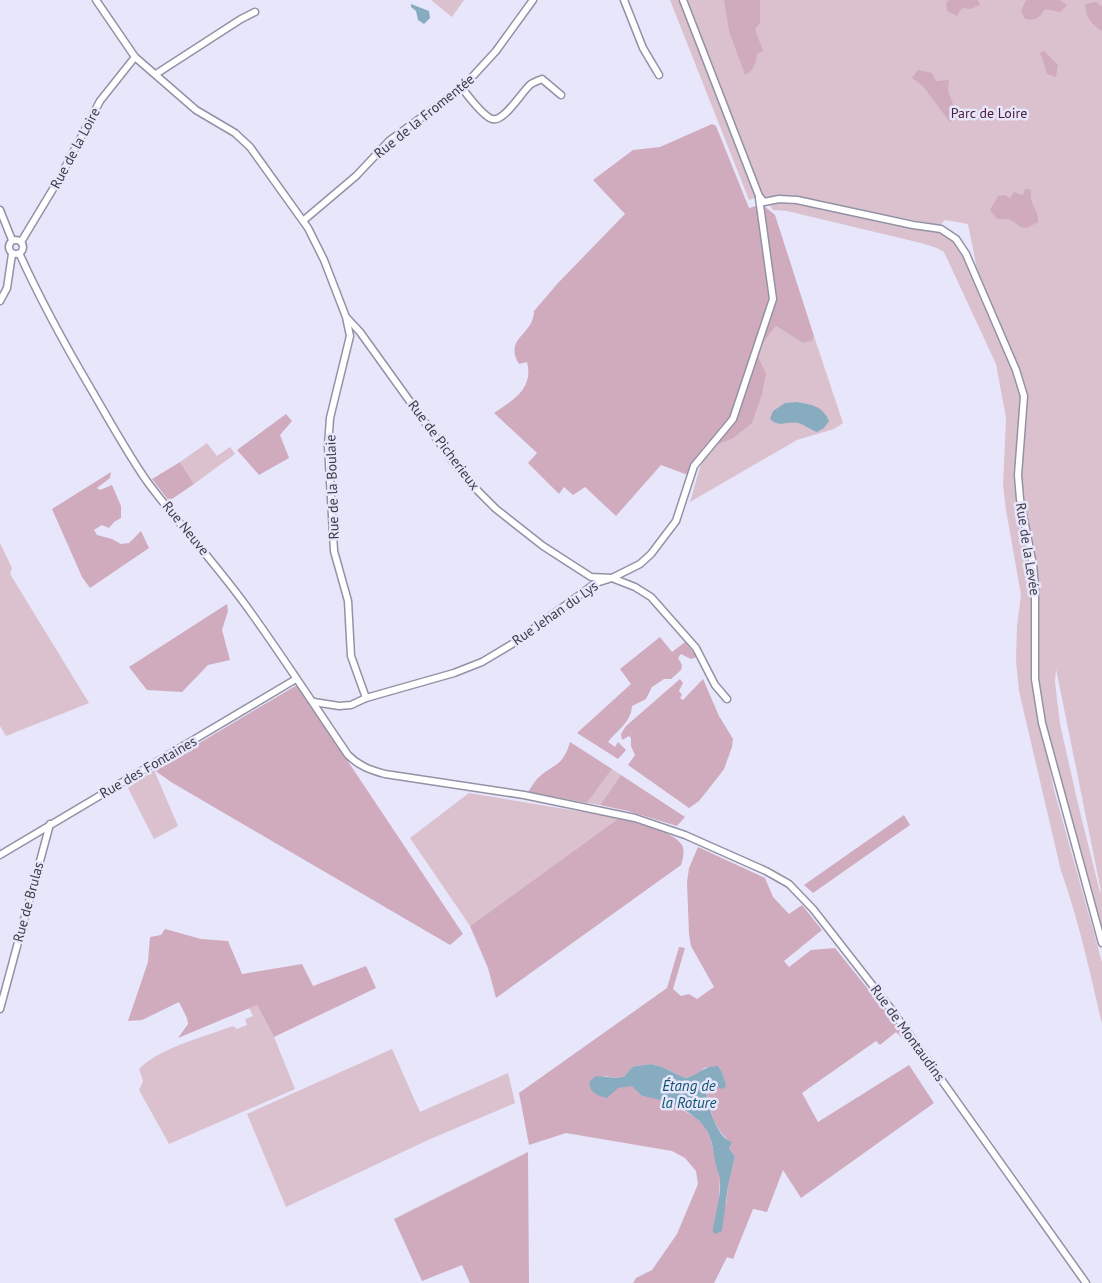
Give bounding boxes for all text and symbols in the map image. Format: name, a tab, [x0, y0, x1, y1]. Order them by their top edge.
street label: Rue de la Fromentée	[370, 70, 478, 162]
street label: Rue de la Loire	[46, 104, 104, 192]
park label: Parc de Loire	[951, 104, 1027, 122]
street label: Rue de Picherieux	[404, 396, 484, 494]
street label: Rue de la Boulaie	[321, 434, 343, 540]
street label: Rue Neuve	[159, 497, 213, 559]
street label: Rue de la Levée	[1012, 501, 1044, 597]
street label: Rue Jehan du Lys	[509, 577, 602, 649]
street label: Rue des Fontaines	[96, 732, 200, 802]
street label: Rue de Brulas	[9, 860, 47, 944]
street label: Rue de Montaudins	[867, 981, 949, 1085]
water label: Étang de la Roture	[662, 1076, 717, 1112]

